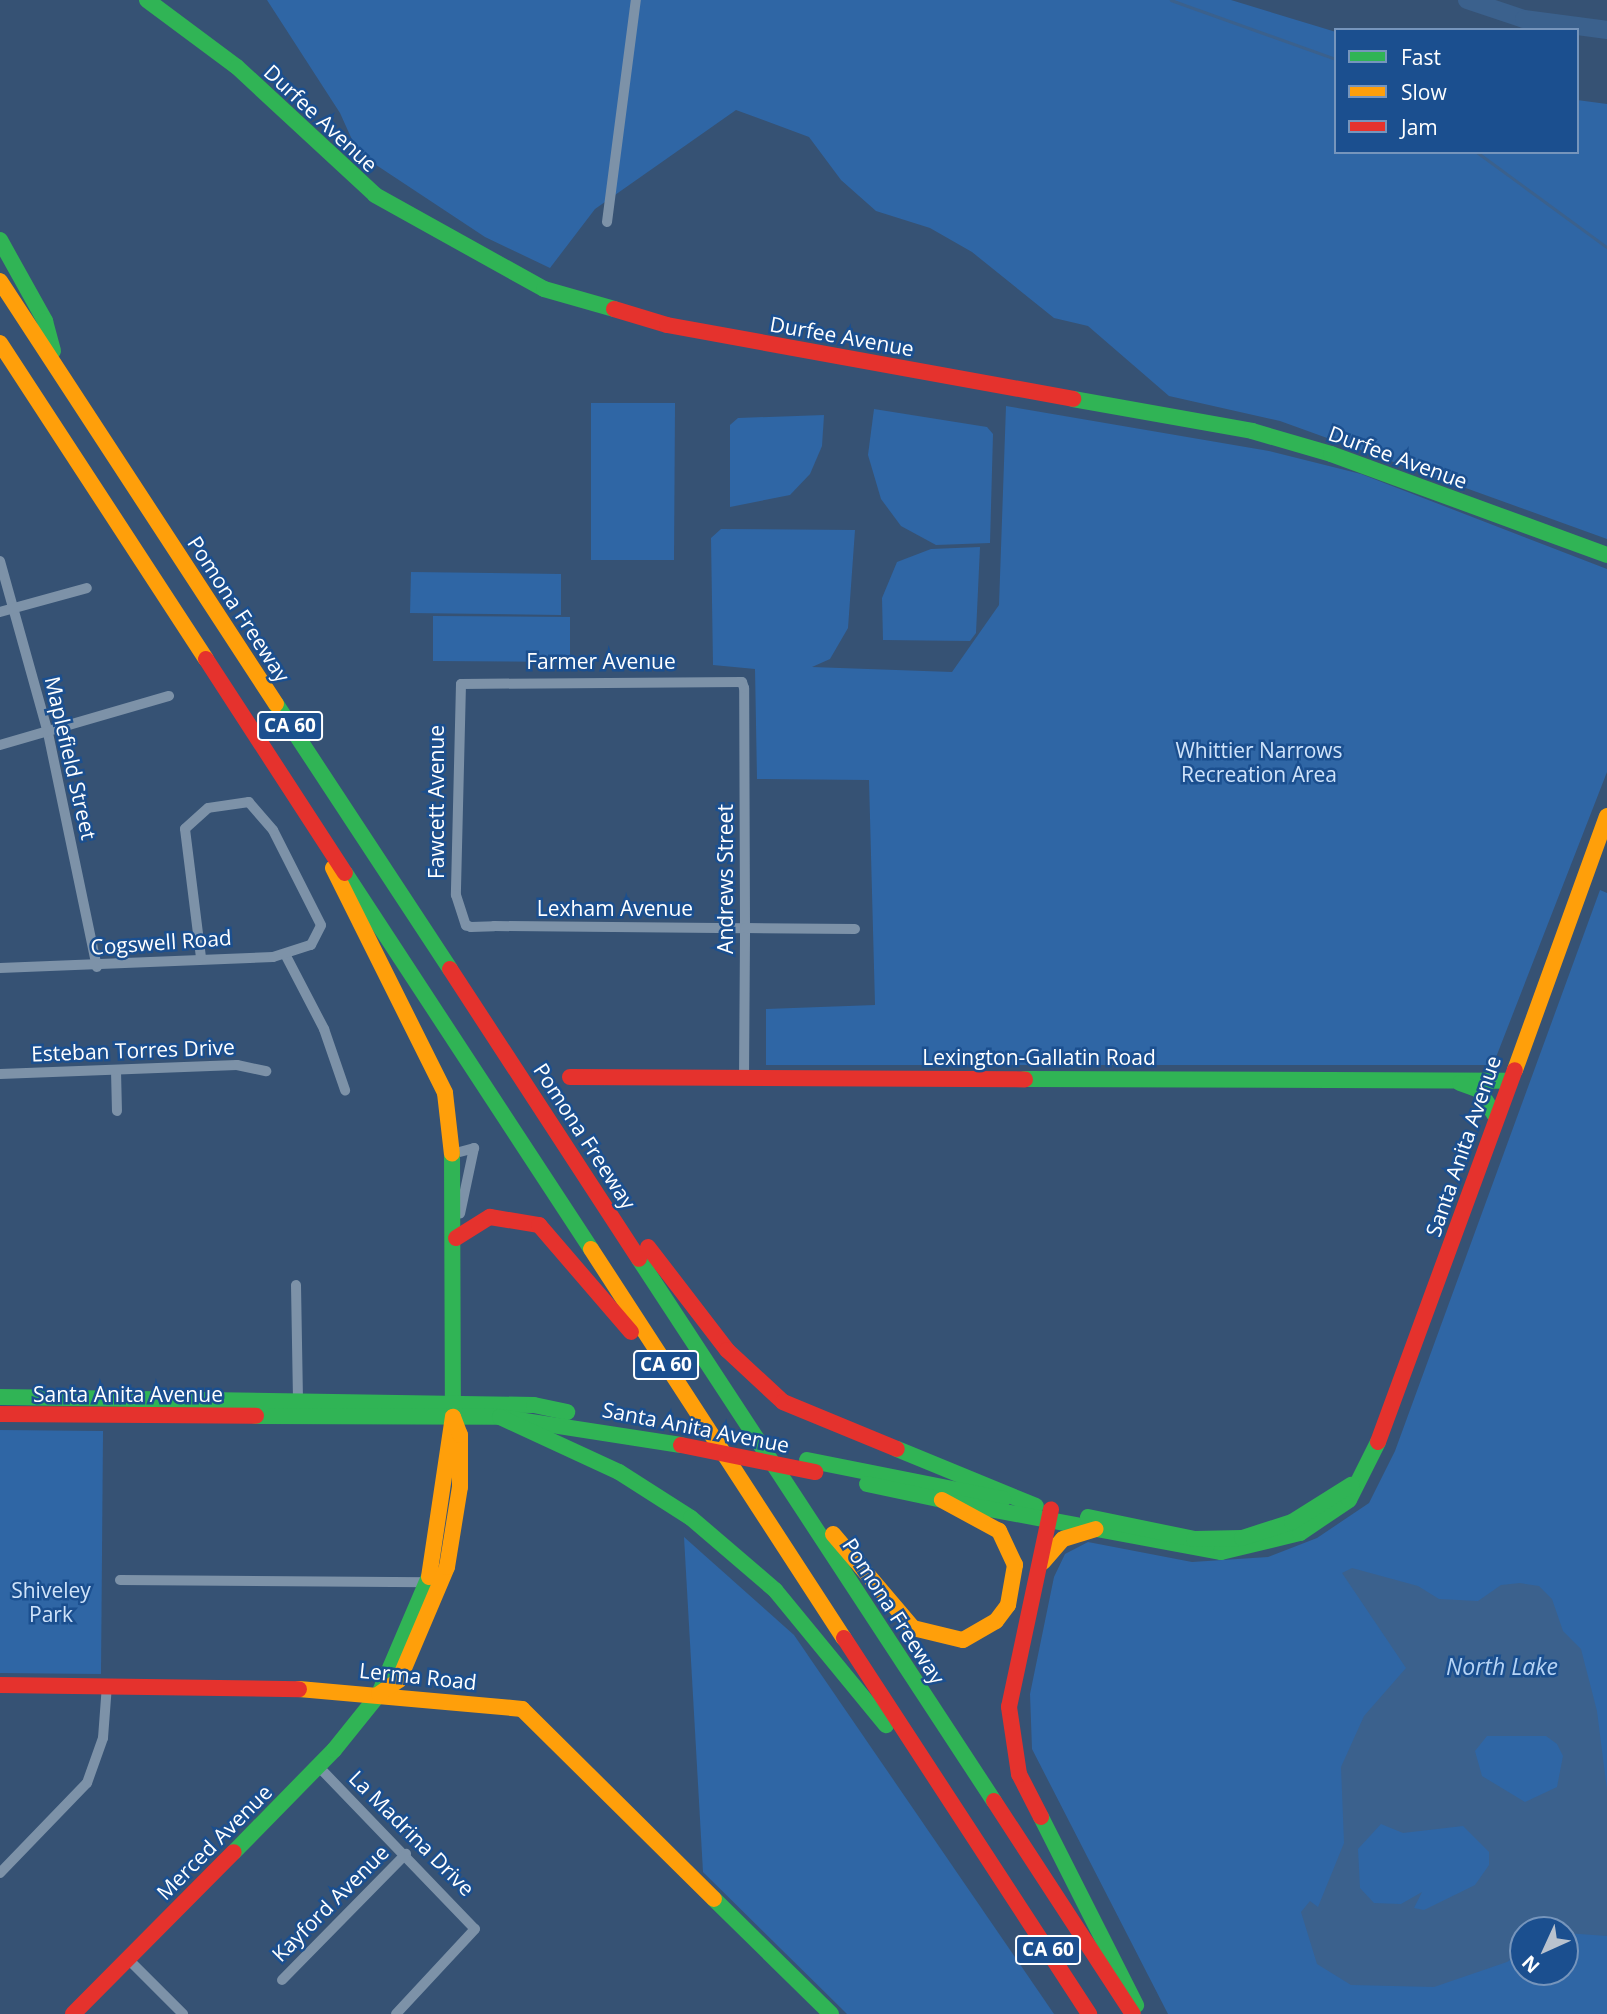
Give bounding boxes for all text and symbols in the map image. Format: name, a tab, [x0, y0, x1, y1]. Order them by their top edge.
legend	[1334, 28, 1579, 154]
text: Fast	[1401, 43, 1441, 71]
street label: Durfee Avenue	[259, 59, 383, 177]
text: Slow	[1401, 78, 1447, 106]
text: Jam	[1401, 113, 1438, 141]
street label: Durfee Avenue	[768, 311, 916, 361]
street label: Durfee Avenue	[1325, 420, 1471, 494]
street label: Pomona Freeway	[182, 531, 296, 687]
street label: Farmer Avenue	[526, 648, 676, 674]
street label: Maplefield Street	[40, 674, 102, 842]
road number: CA 60	[257, 710, 323, 741]
street label: Fawcett Avenue	[423, 725, 449, 879]
park label: Whittier Narrows Recreation Area	[1175, 737, 1343, 787]
street label: Andrews Street	[712, 804, 738, 954]
street label: Lexham Avenue	[537, 895, 693, 921]
street label: Cogswell Road	[90, 924, 232, 960]
street label: Esteban Torres Drive	[31, 1034, 235, 1066]
street label: Lexington-Gallatin Road	[922, 1044, 1156, 1070]
street label: Santa Anita Avenue	[1420, 1052, 1506, 1240]
street label: Pomona Freeway	[528, 1058, 642, 1214]
road number: CA 60	[633, 1350, 699, 1380]
street label: Santa Anita Avenue	[33, 1381, 223, 1407]
street label: Santa Anita Avenue	[600, 1397, 792, 1457]
street label: Pomona Freeway	[837, 1533, 951, 1689]
park label: Shiveley Park	[11, 1577, 91, 1627]
water label: North Lake	[1446, 1652, 1558, 1680]
street label: Lerma Road	[358, 1657, 478, 1695]
street label: La Madrina Drive	[344, 1765, 480, 1901]
street label: Merced Avenue	[151, 1779, 277, 1905]
street label: Kayford Avenue	[266, 1839, 394, 1967]
north arrow	[1509, 1916, 1579, 1986]
road number: CA 60	[1015, 1934, 1081, 1966]
text: N	[1516, 1950, 1545, 1979]

